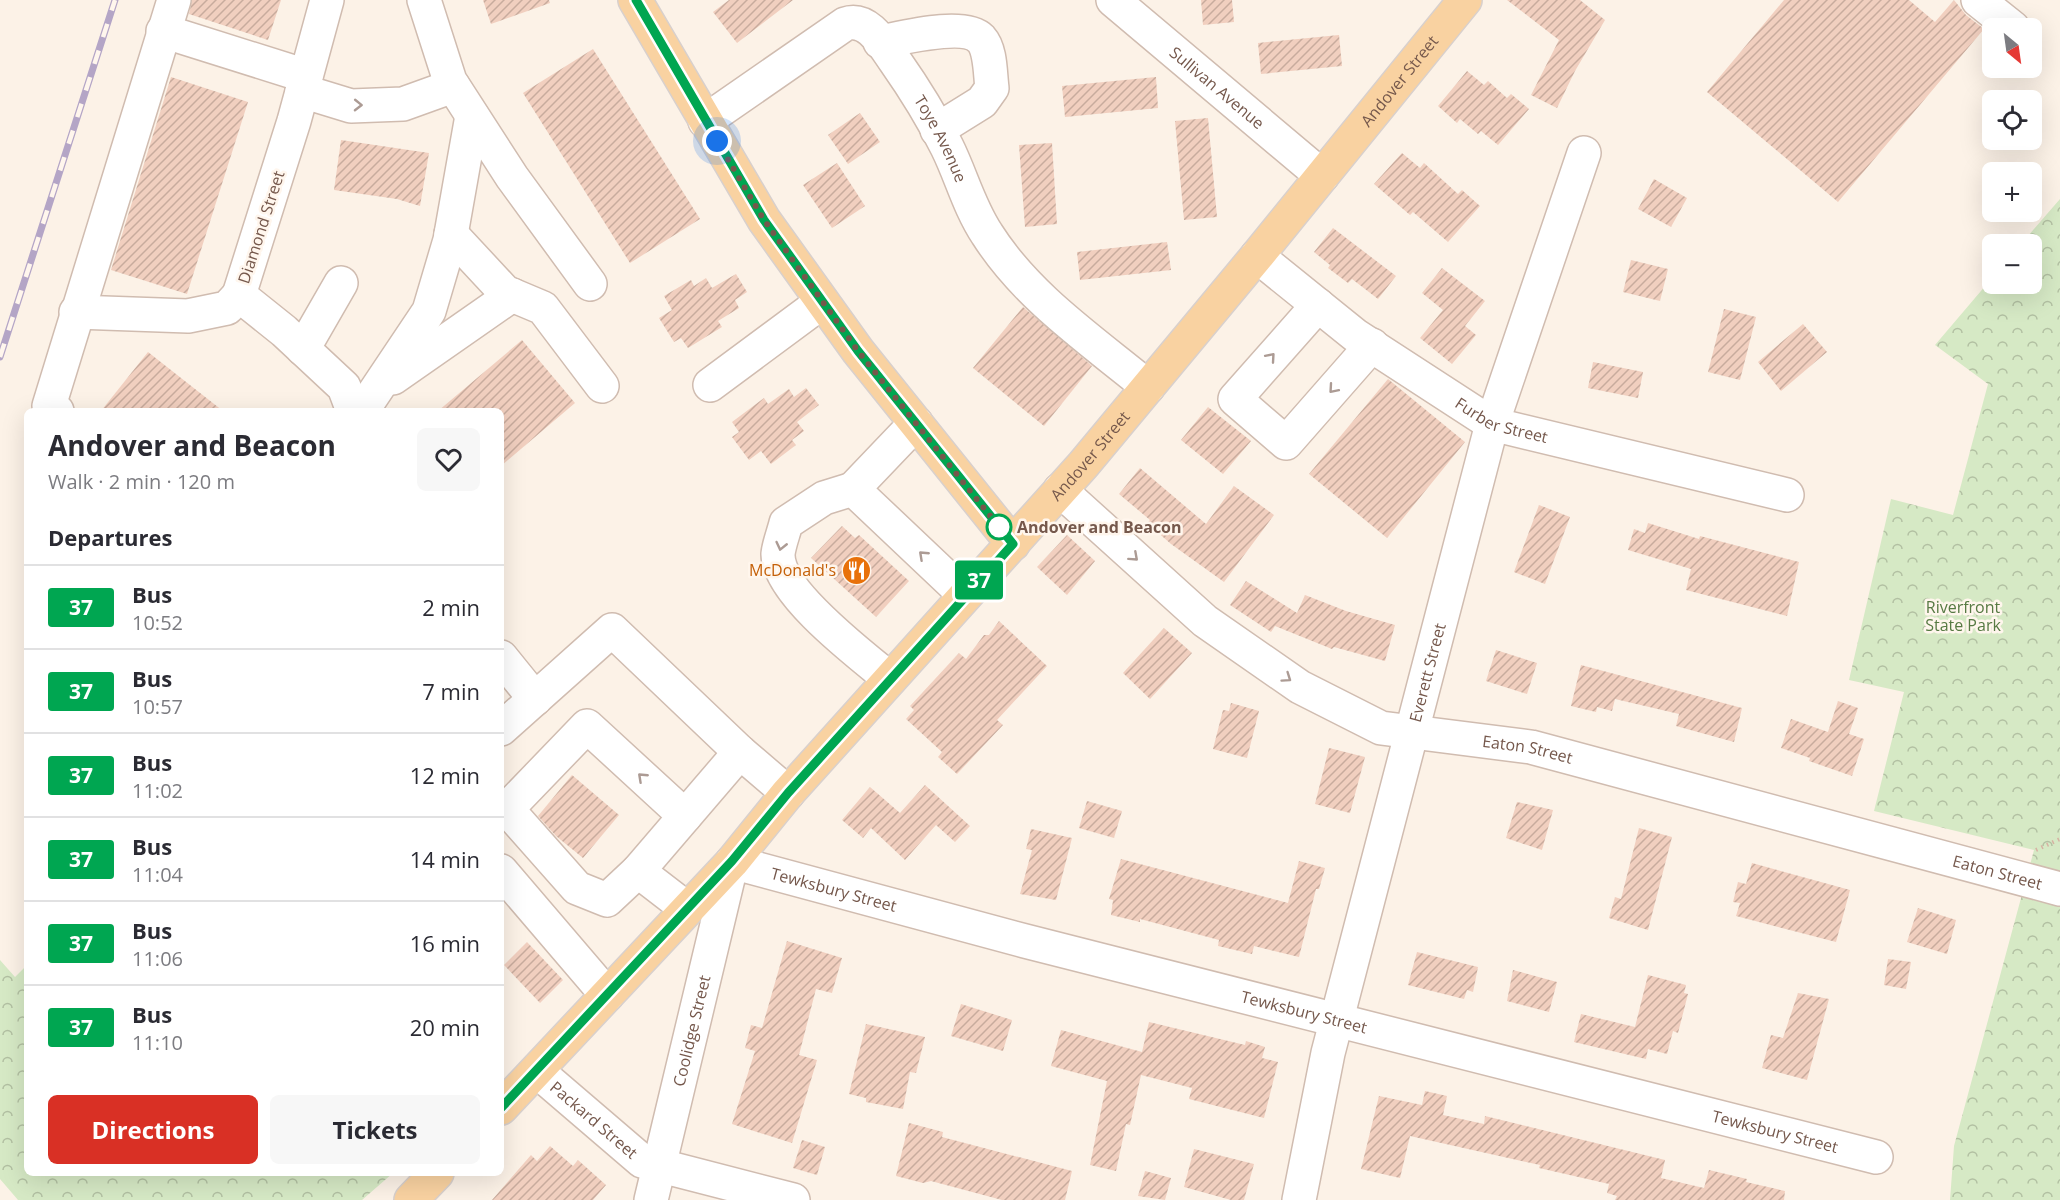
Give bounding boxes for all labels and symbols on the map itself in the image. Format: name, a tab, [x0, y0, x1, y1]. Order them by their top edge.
north arrow	[1982, 18, 2042, 78]
street label: Andover Street	[1355, 30, 1443, 131]
street label: Sullivan Avenue	[1165, 41, 1269, 134]
street label: Toye Avenue	[909, 91, 972, 186]
one-way arrow	[354, 99, 363, 111]
your location	[702, 126, 732, 156]
street label: Diamond Street	[232, 167, 290, 286]
one-way arrow	[1264, 354, 1275, 364]
one-way arrow	[1329, 382, 1340, 393]
street label: Furber Street	[1451, 392, 1550, 448]
street label: Andover Street	[1045, 406, 1135, 505]
marker: Andover and Beacon	[986, 514, 1012, 540]
place label: Andover and Beacon	[1017, 516, 1182, 538]
one-way arrow	[775, 541, 788, 551]
one-way arrow	[1127, 550, 1138, 561]
one-way arrow	[919, 551, 929, 562]
restaurant icon: McDonald's	[841, 554, 873, 586]
place label: McDonald's	[749, 559, 836, 581]
line badge: 37	[952, 560, 1006, 600]
park label: Riverfront State Park	[1925, 596, 2001, 636]
street label: Everett Street	[1404, 620, 1451, 725]
one-way arrow	[1280, 671, 1291, 682]
street label: Eaton Street	[1481, 730, 1575, 769]
one-way arrow	[639, 773, 649, 784]
street label: Eaton Street	[1950, 850, 2045, 895]
street label: Tewksbury Street	[769, 862, 899, 917]
street label: Coolidge Street	[668, 973, 716, 1089]
street label: Tewksbury Street	[1239, 985, 1370, 1038]
street label: Packard Street	[546, 1076, 643, 1164]
street label: Tewksbury Street	[1710, 1105, 1841, 1158]

